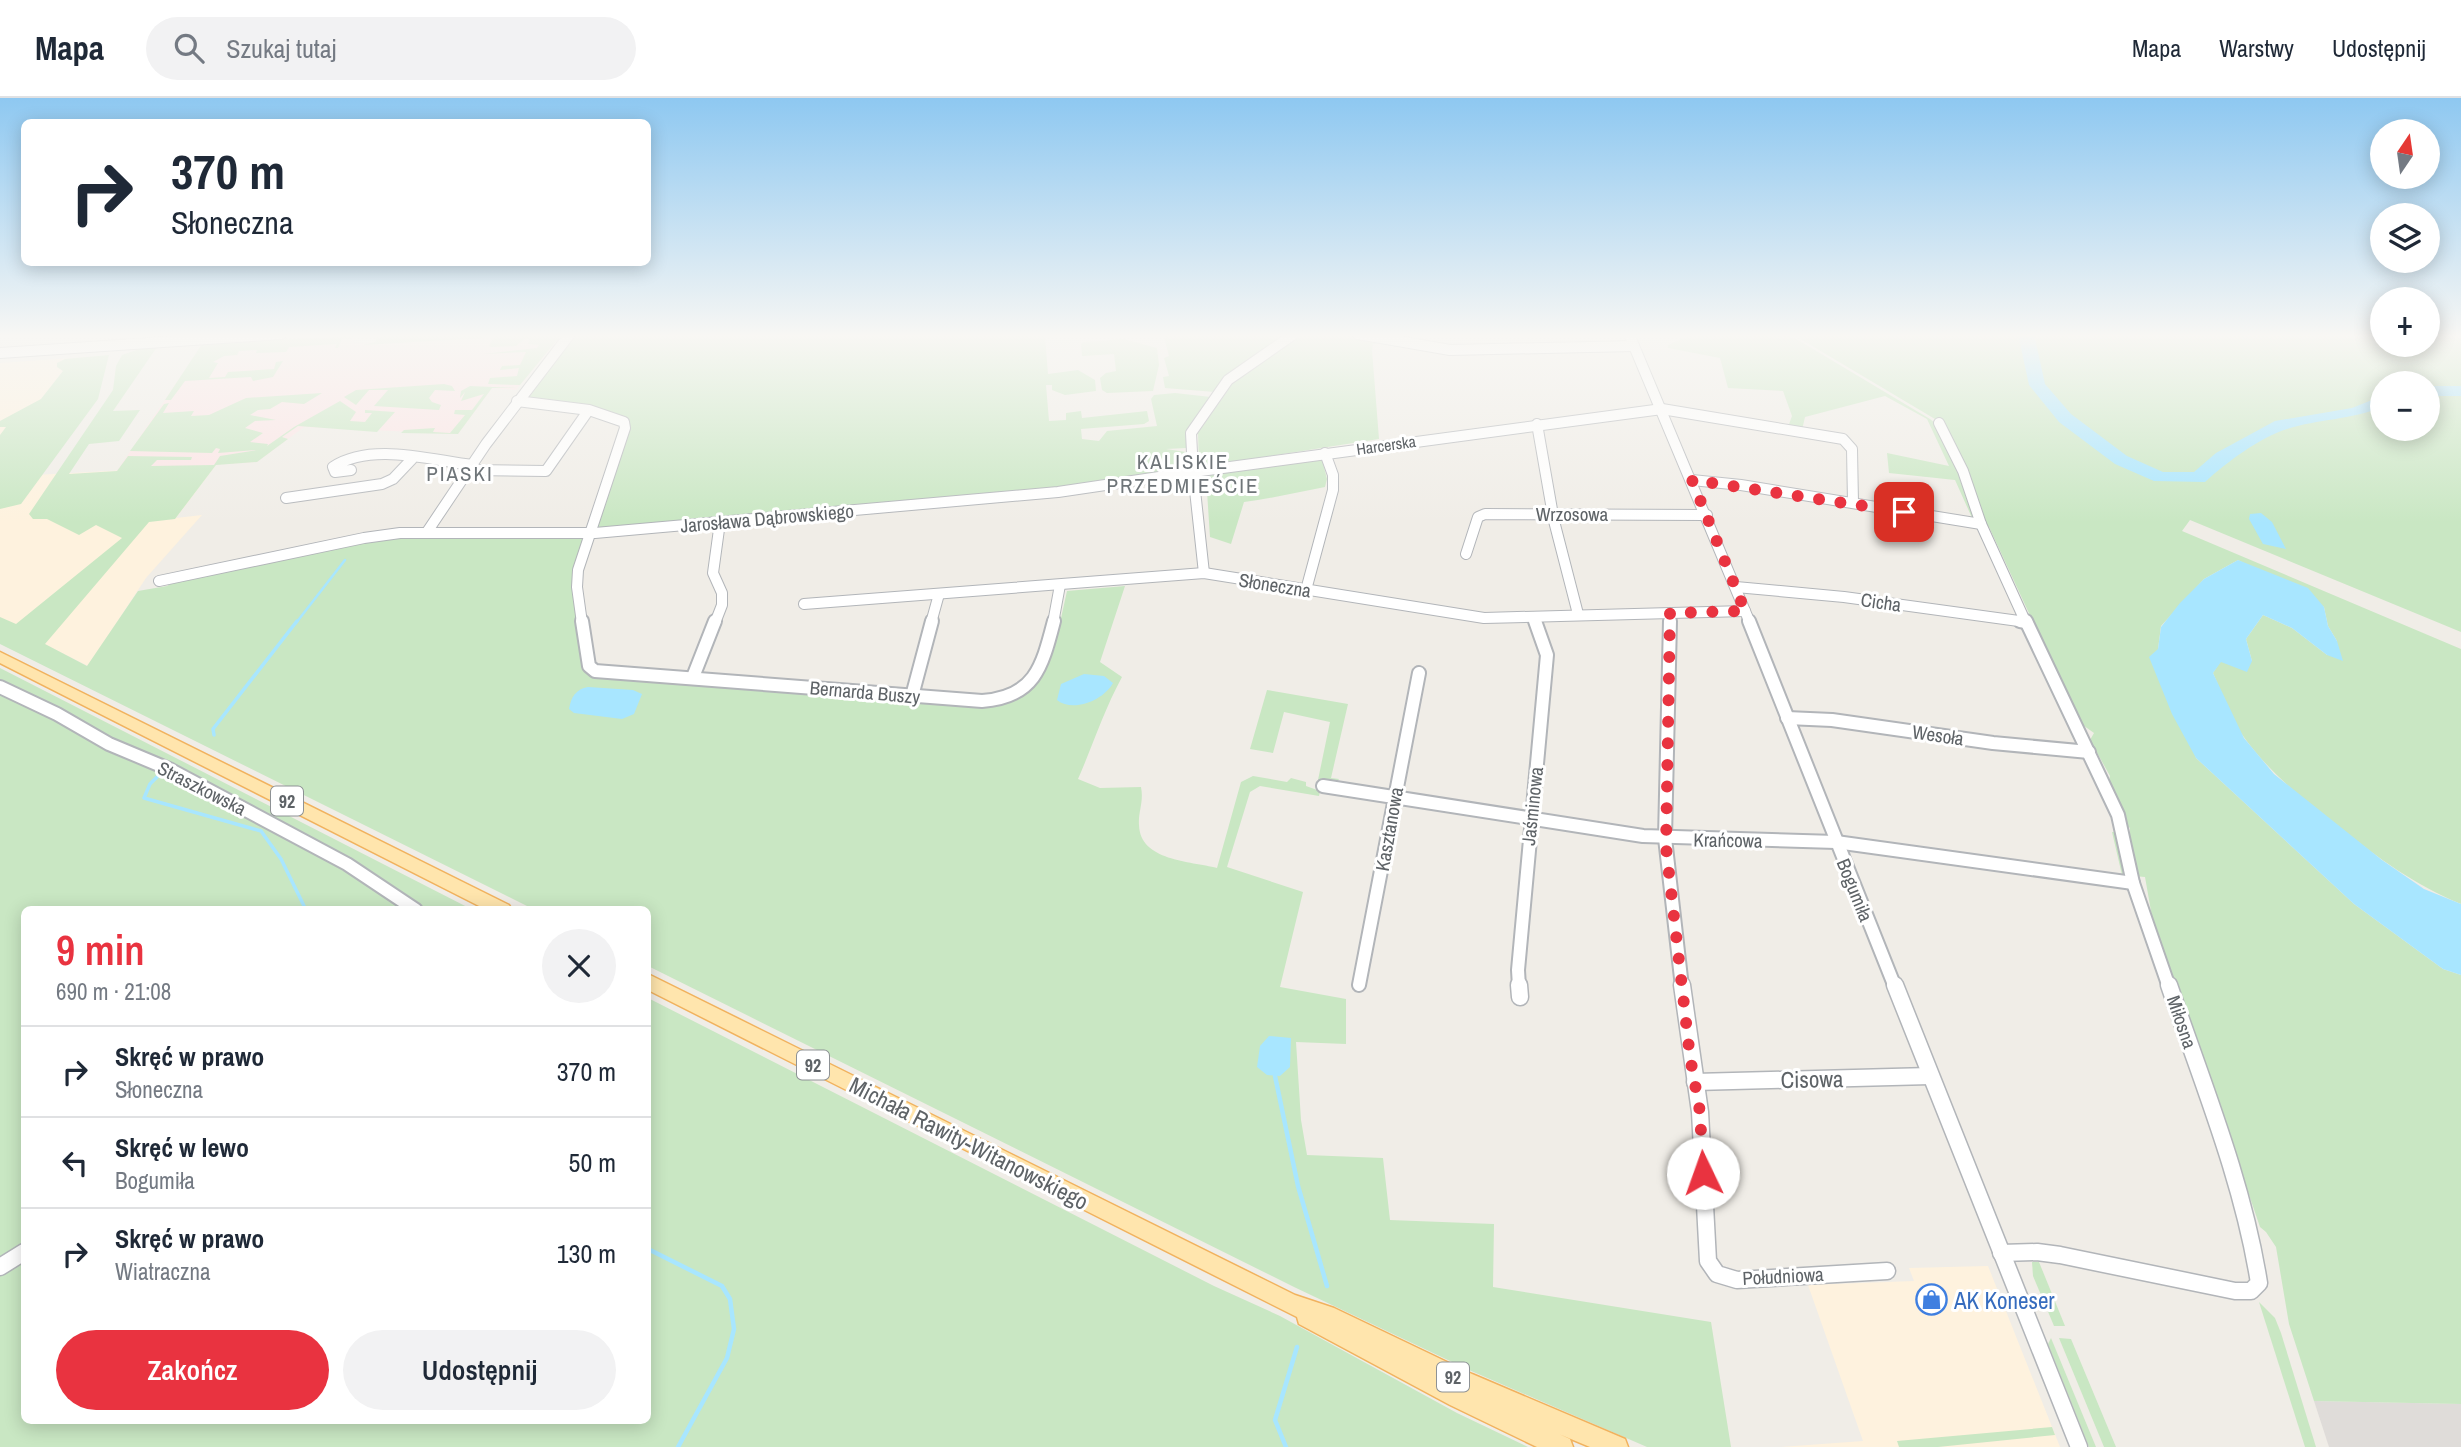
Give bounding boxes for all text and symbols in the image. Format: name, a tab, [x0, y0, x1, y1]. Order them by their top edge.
search box	[146, 17, 636, 80]
text: Mapa	[35, 26, 104, 70]
icon: search	[170, 29, 208, 67]
text: Szukaj tutaj	[226, 31, 336, 66]
text: Mapa	[2132, 32, 2181, 64]
text: Warstwy	[2219, 32, 2294, 64]
text: Udostępnij	[2332, 32, 2426, 64]
north arrow	[2370, 119, 2440, 189]
map controls	[2370, 119, 2440, 441]
text: 370 m	[171, 138, 285, 204]
icon: right	[56, 147, 147, 238]
text: Słoneczna	[171, 201, 294, 244]
button: layers	[2370, 203, 2440, 273]
button: +	[2370, 287, 2440, 357]
button: −	[2370, 371, 2440, 441]
street label: Harcerska	[1355, 430, 1418, 460]
district label: KALISKIE PRZEDMIEŚCIE	[1106, 447, 1260, 500]
district label: PIASKI	[426, 459, 494, 488]
pin	[1874, 482, 1934, 542]
icon: arrive	[1885, 493, 1923, 531]
street label: Jarosława Dąbrowskiego	[679, 497, 855, 539]
street label: Wrzosowa	[1536, 501, 1609, 527]
street label: Słoneczna	[1237, 566, 1313, 604]
street label: Cicha	[1859, 586, 1903, 618]
street label: Bernarda Buszy	[809, 674, 922, 710]
street label: Wesoła	[1911, 719, 1966, 752]
street label: Straszkowska	[153, 755, 251, 822]
street label: Jaśminowa	[1515, 765, 1549, 847]
street label: Kasztanowa	[1369, 785, 1409, 873]
road number: 92	[271, 786, 303, 816]
street label: Krańcowa	[1693, 826, 1763, 854]
street label: Bogumiła	[1831, 855, 1880, 926]
text: 9 min	[56, 922, 145, 978]
button: close	[542, 929, 616, 1003]
text: 690 m · 21:08	[56, 976, 171, 1007]
street label: Miłosna	[2161, 992, 2203, 1052]
text: Skręć w prawo	[115, 1039, 264, 1074]
road number: 92	[797, 1050, 829, 1080]
icon: right	[56, 1053, 94, 1091]
text: 370 m	[557, 1054, 616, 1089]
street label: Cisowa	[1780, 1063, 1844, 1095]
street label: Michała Rawity-Witanowskiego	[844, 1069, 1094, 1217]
text: Słoneczna	[115, 1074, 203, 1105]
text: Skręć w lewo	[115, 1130, 249, 1165]
position arrow	[1666, 1136, 1740, 1210]
icon: left	[56, 1144, 94, 1182]
text: 50 m	[569, 1145, 616, 1180]
text: Bogumiła	[115, 1165, 195, 1196]
text: Skręć w prawo	[115, 1221, 264, 1256]
icon: right	[56, 1235, 94, 1273]
text: 130 m	[557, 1236, 616, 1271]
text: Wiatraczna	[115, 1256, 210, 1287]
street label: Południowa	[1742, 1261, 1825, 1291]
shop icon: AK Koneser	[1914, 1283, 1948, 1317]
place label: AK Koneser	[1953, 1285, 2055, 1316]
button: Zakończ	[56, 1330, 329, 1410]
button: Udostępnij	[343, 1330, 616, 1410]
road number: 92	[1437, 1362, 1469, 1392]

